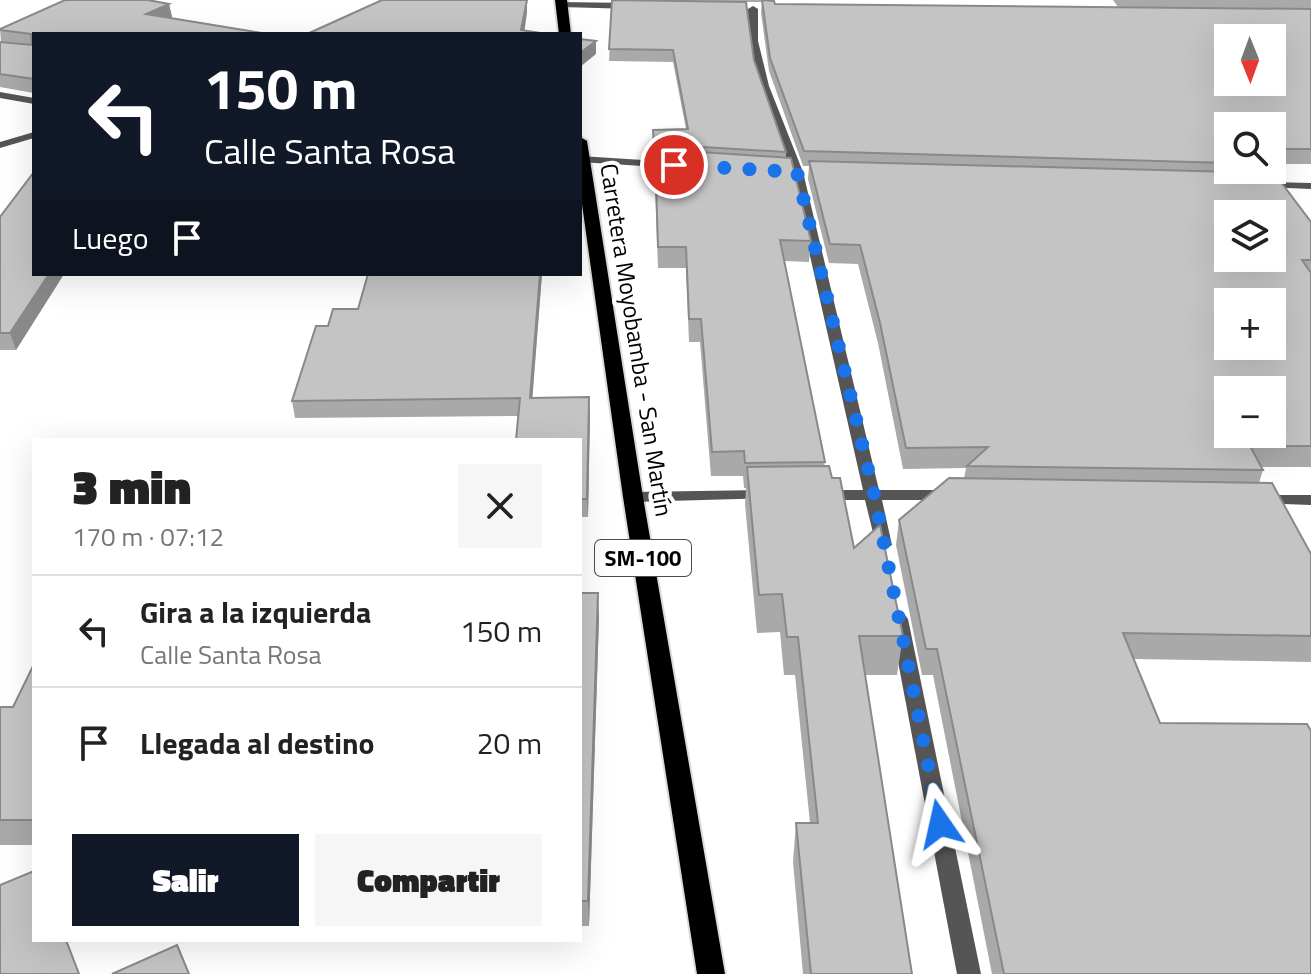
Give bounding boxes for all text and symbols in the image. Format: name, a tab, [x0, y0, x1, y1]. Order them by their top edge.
north arrow	[1214, 24, 1286, 96]
map controls	[1214, 24, 1286, 448]
text: 150 m	[204, 46, 357, 131]
icon: left	[72, 64, 176, 168]
button: search	[1214, 112, 1286, 184]
text: Calle Santa Rosa	[204, 123, 455, 178]
pin	[640, 131, 708, 199]
icon: arrive	[652, 143, 696, 187]
street label: Carretera Moyobamba - San Martín	[591, 161, 683, 519]
button: layers	[1214, 200, 1286, 272]
text: Luego	[72, 215, 149, 261]
icon: arrive	[165, 216, 209, 260]
button: +	[1214, 288, 1286, 360]
button: −	[1214, 376, 1286, 448]
text: 3 min	[72, 450, 191, 523]
button: close	[458, 464, 542, 548]
text: 170 m · 07:12	[72, 517, 224, 556]
road number: SM-100	[595, 540, 691, 576]
text: Gira a la izquierda	[140, 589, 371, 635]
text: 150 m	[460, 608, 542, 654]
icon: left	[72, 609, 116, 653]
text: Calle Santa Rosa	[140, 635, 322, 674]
text: Llegada al destino	[140, 720, 374, 766]
text: 20 m	[477, 720, 542, 766]
icon: arrive	[72, 721, 116, 765]
position arrow	[898, 782, 982, 866]
button: Salir	[72, 834, 299, 926]
button: Compartir	[315, 834, 542, 926]

